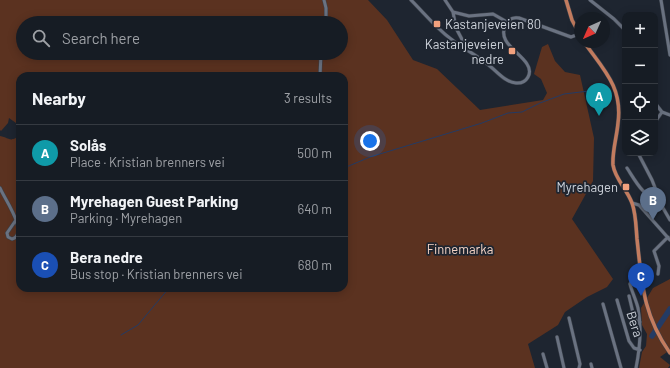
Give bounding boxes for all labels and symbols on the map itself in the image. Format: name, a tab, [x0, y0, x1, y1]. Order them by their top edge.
north arrow	[574, 12, 610, 48]
place label: Kastanjeveien 80	[445, 16, 541, 32]
marker: Kastanjeveien 80	[432, 19, 442, 29]
place label: Kastanjeveien nedre	[425, 36, 504, 67]
marker: Kastanjeveien nedre	[507, 46, 517, 56]
pin: A	[586, 83, 612, 116]
your location	[360, 131, 380, 151]
place label: Myrehagen	[557, 179, 618, 195]
marker: Myrehagen	[621, 182, 631, 192]
pin: B	[640, 187, 666, 220]
park label: Finnemarka	[427, 241, 493, 257]
pin: C	[628, 263, 654, 296]
street label: Bera	[623, 309, 647, 339]

